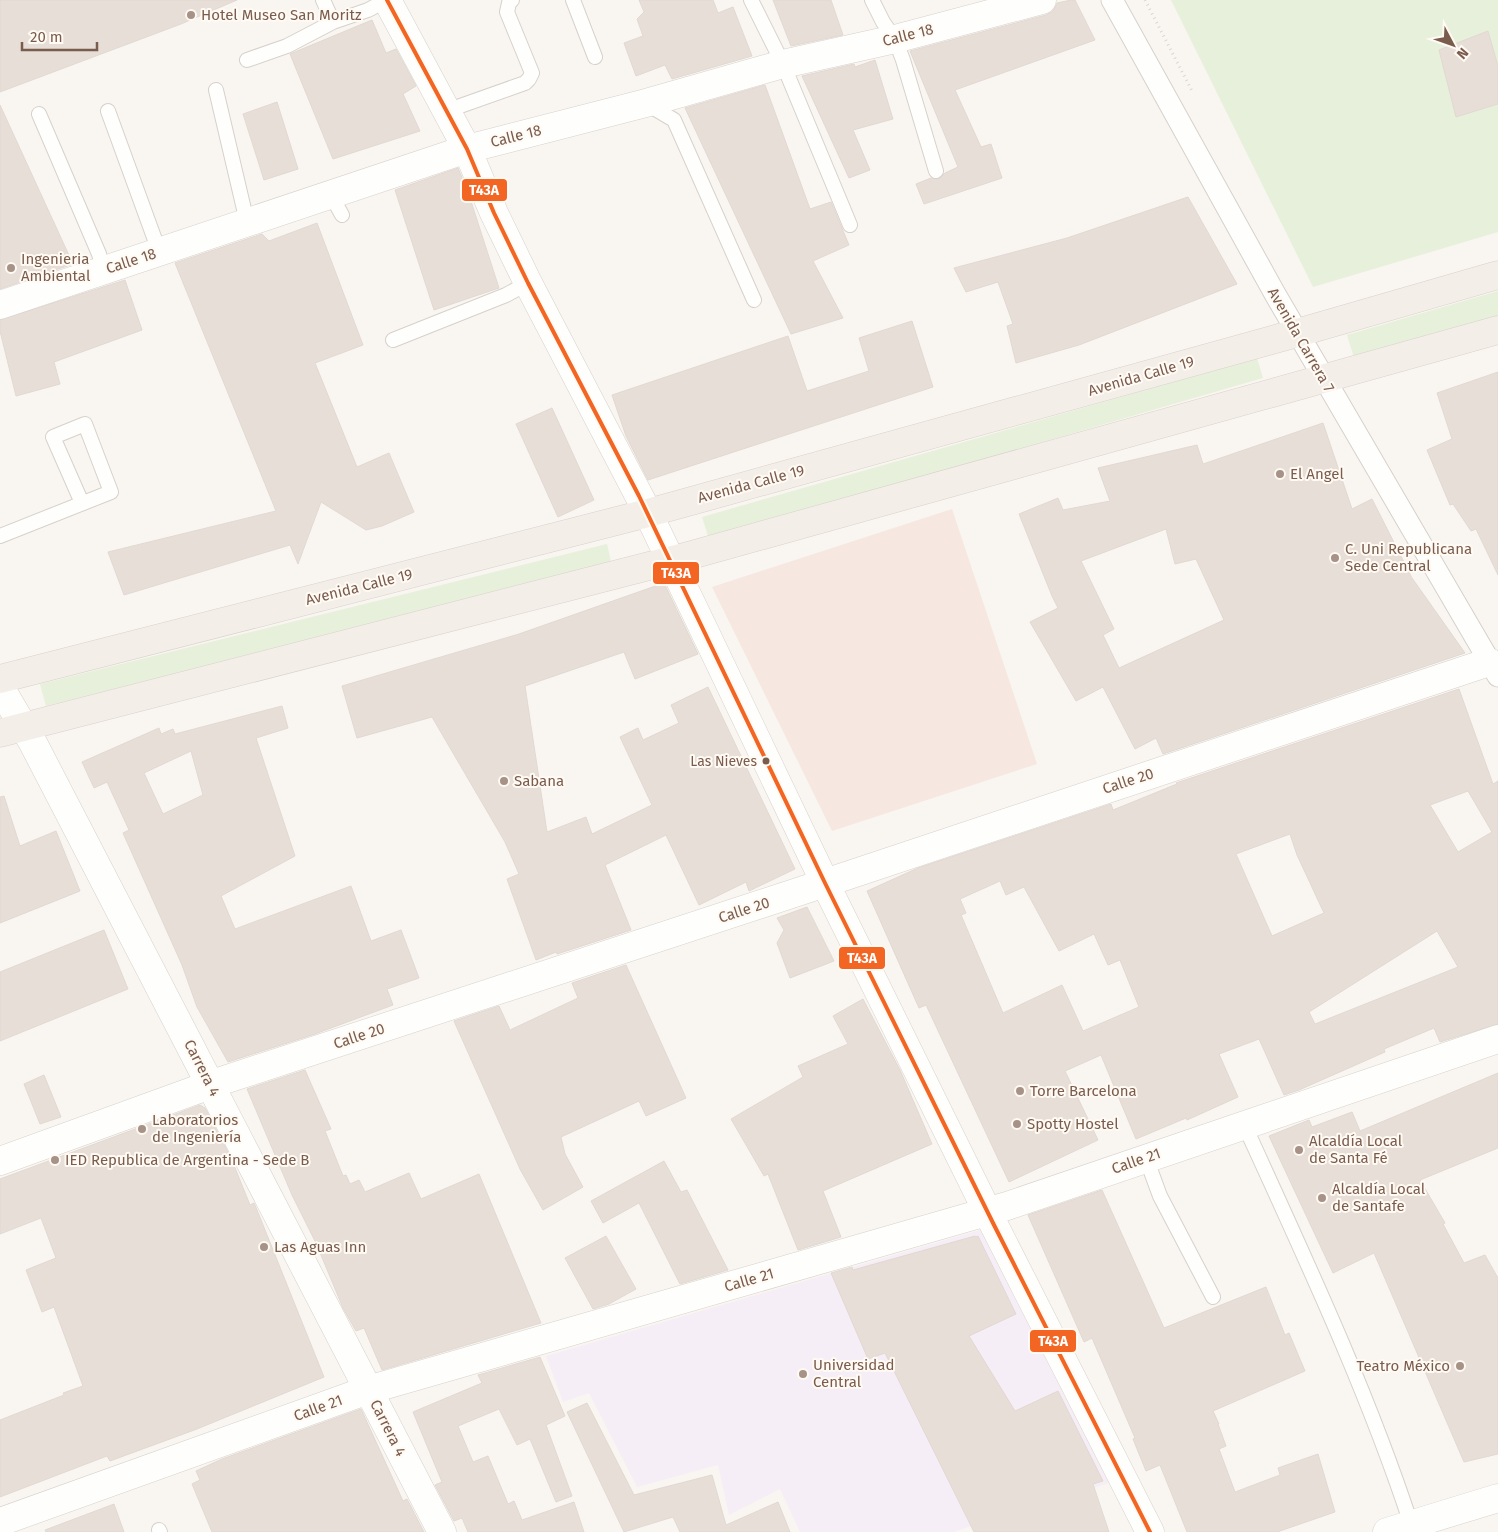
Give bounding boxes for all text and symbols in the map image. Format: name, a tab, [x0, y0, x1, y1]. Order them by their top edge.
place label: Hotel Museo San Moritz	[201, 6, 362, 24]
marker: Hotel Museo San Moritz	[185, 9, 197, 21]
scale bar	[22, 20, 98, 52]
street label: Calle 18	[881, 20, 935, 50]
north arrow	[1428, 20, 1478, 70]
text: 20 m	[30, 28, 63, 46]
text: N	[1453, 44, 1472, 62]
street label: Calle 18	[489, 121, 543, 151]
line badge: T43A	[461, 178, 508, 202]
text: T43A	[469, 182, 500, 199]
street label: Calle 18	[104, 244, 158, 278]
place label: Ingenieria Ambiental	[21, 250, 91, 285]
marker: Ingenieria Ambiental	[5, 262, 17, 274]
street label: Avenida Carrera 7	[1264, 284, 1338, 396]
street label: Avenida Calle 19	[1086, 352, 1196, 400]
street label: Avenida Calle 19	[696, 461, 806, 507]
place label: El Angel	[1290, 465, 1344, 483]
marker: El Angel	[1274, 468, 1286, 480]
place label: C. Uni Republicana Sede Central	[1345, 540, 1472, 575]
marker: C. Uni Republicana Sede Central	[1329, 552, 1341, 564]
line badge: T43A	[652, 561, 700, 585]
street label: Avenida Calle 19	[304, 565, 415, 609]
text: T43A	[661, 565, 692, 582]
place label: Las Nieves	[690, 753, 757, 770]
marker: Las Nieves	[761, 756, 771, 766]
street label: Calle 20	[1100, 764, 1156, 798]
place label: Sabana	[514, 772, 564, 790]
marker: Sabana	[498, 775, 510, 787]
street label: Calle 20	[716, 893, 772, 927]
line badge: T43A	[838, 946, 886, 970]
text: T43A	[847, 950, 878, 967]
street label: Calle 20	[331, 1019, 387, 1053]
street label: Carrera 4	[180, 1037, 224, 1099]
place label: Torre Barcelona	[1030, 1082, 1137, 1100]
marker: Torre Barcelona	[1014, 1085, 1026, 1097]
place label: Laboratorios de Ingeniería	[152, 1111, 241, 1146]
place label: Spotty Hostel	[1027, 1115, 1119, 1133]
marker: Spotty Hostel	[1011, 1118, 1023, 1130]
marker: Laboratorios de Ingeniería	[136, 1123, 148, 1135]
place label: Alcaldía Local de Santa Fé	[1309, 1132, 1403, 1167]
street label: Calle 21	[1109, 1144, 1163, 1178]
marker: Alcaldía Local de Santa Fé	[1293, 1144, 1305, 1156]
place label: IED Republica de Argentina - Sede B	[65, 1151, 309, 1169]
marker: IED Republica de Argentina - Sede B	[49, 1154, 61, 1166]
place label: Alcaldía Local de Santafe	[1332, 1180, 1426, 1215]
marker: Alcaldía Local de Santafe	[1316, 1192, 1328, 1204]
place label: Las Aguas Inn	[274, 1238, 366, 1256]
marker: Las Aguas Inn	[258, 1241, 270, 1253]
street label: Calle 21	[722, 1264, 776, 1296]
line badge: T43A	[1029, 1329, 1077, 1353]
text: T43A	[1038, 1333, 1069, 1350]
place label: Universidad Central	[813, 1356, 894, 1391]
place label: Teatro México	[1357, 1357, 1450, 1375]
marker: Teatro México	[1454, 1360, 1466, 1372]
marker: Universidad Central	[797, 1368, 809, 1380]
street label: Calle 21	[291, 1391, 345, 1425]
street label: Carrera 4	[366, 1397, 410, 1459]

